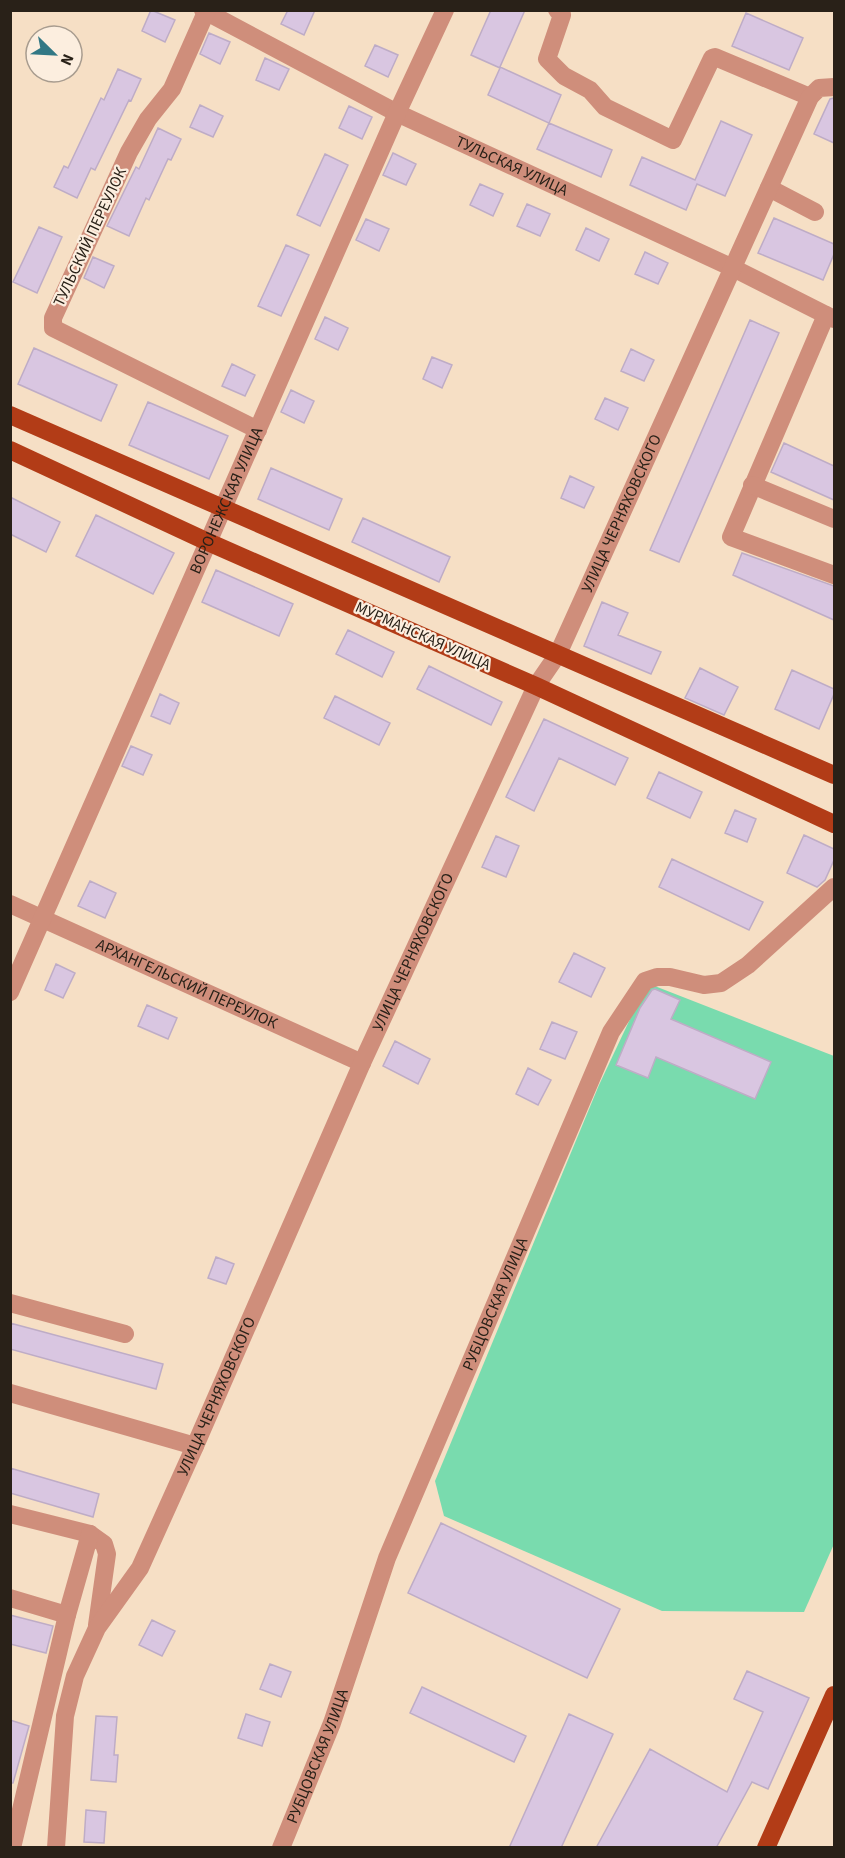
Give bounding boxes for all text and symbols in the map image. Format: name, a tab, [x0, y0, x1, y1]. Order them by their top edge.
north arrow	[24, 24, 84, 84]
text: N	[55, 50, 79, 69]
street label: ТУЛЬСКАЯ УЛИЦА	[452, 130, 572, 202]
street label: ТУЛЬСКИЙ ПЕРЕУЛОК	[48, 163, 132, 310]
street label: ВОРОНЕЖСКАЯ УЛИЦА	[184, 423, 268, 577]
street label: УЛИЦА ЧЕРНЯХОВСКОГО	[576, 431, 667, 596]
street label: МУРМАНСКАЯ УЛИЦА	[352, 596, 494, 676]
street label: УЛИЦА ЧЕРНЯХОВСКОГО	[367, 869, 459, 1035]
street label: АРХАНГЕЛЬСКИЙ ПЕРЕУЛОК	[93, 933, 282, 1035]
street label: РУБЦОВСКАЯ УЛИЦА	[457, 1234, 533, 1374]
street label: УЛИЦА ЧЕРНЯХОВСКОГО	[172, 1313, 261, 1480]
street label: РУБЦОВСКАЯ УЛИЦА	[281, 1686, 354, 1827]

